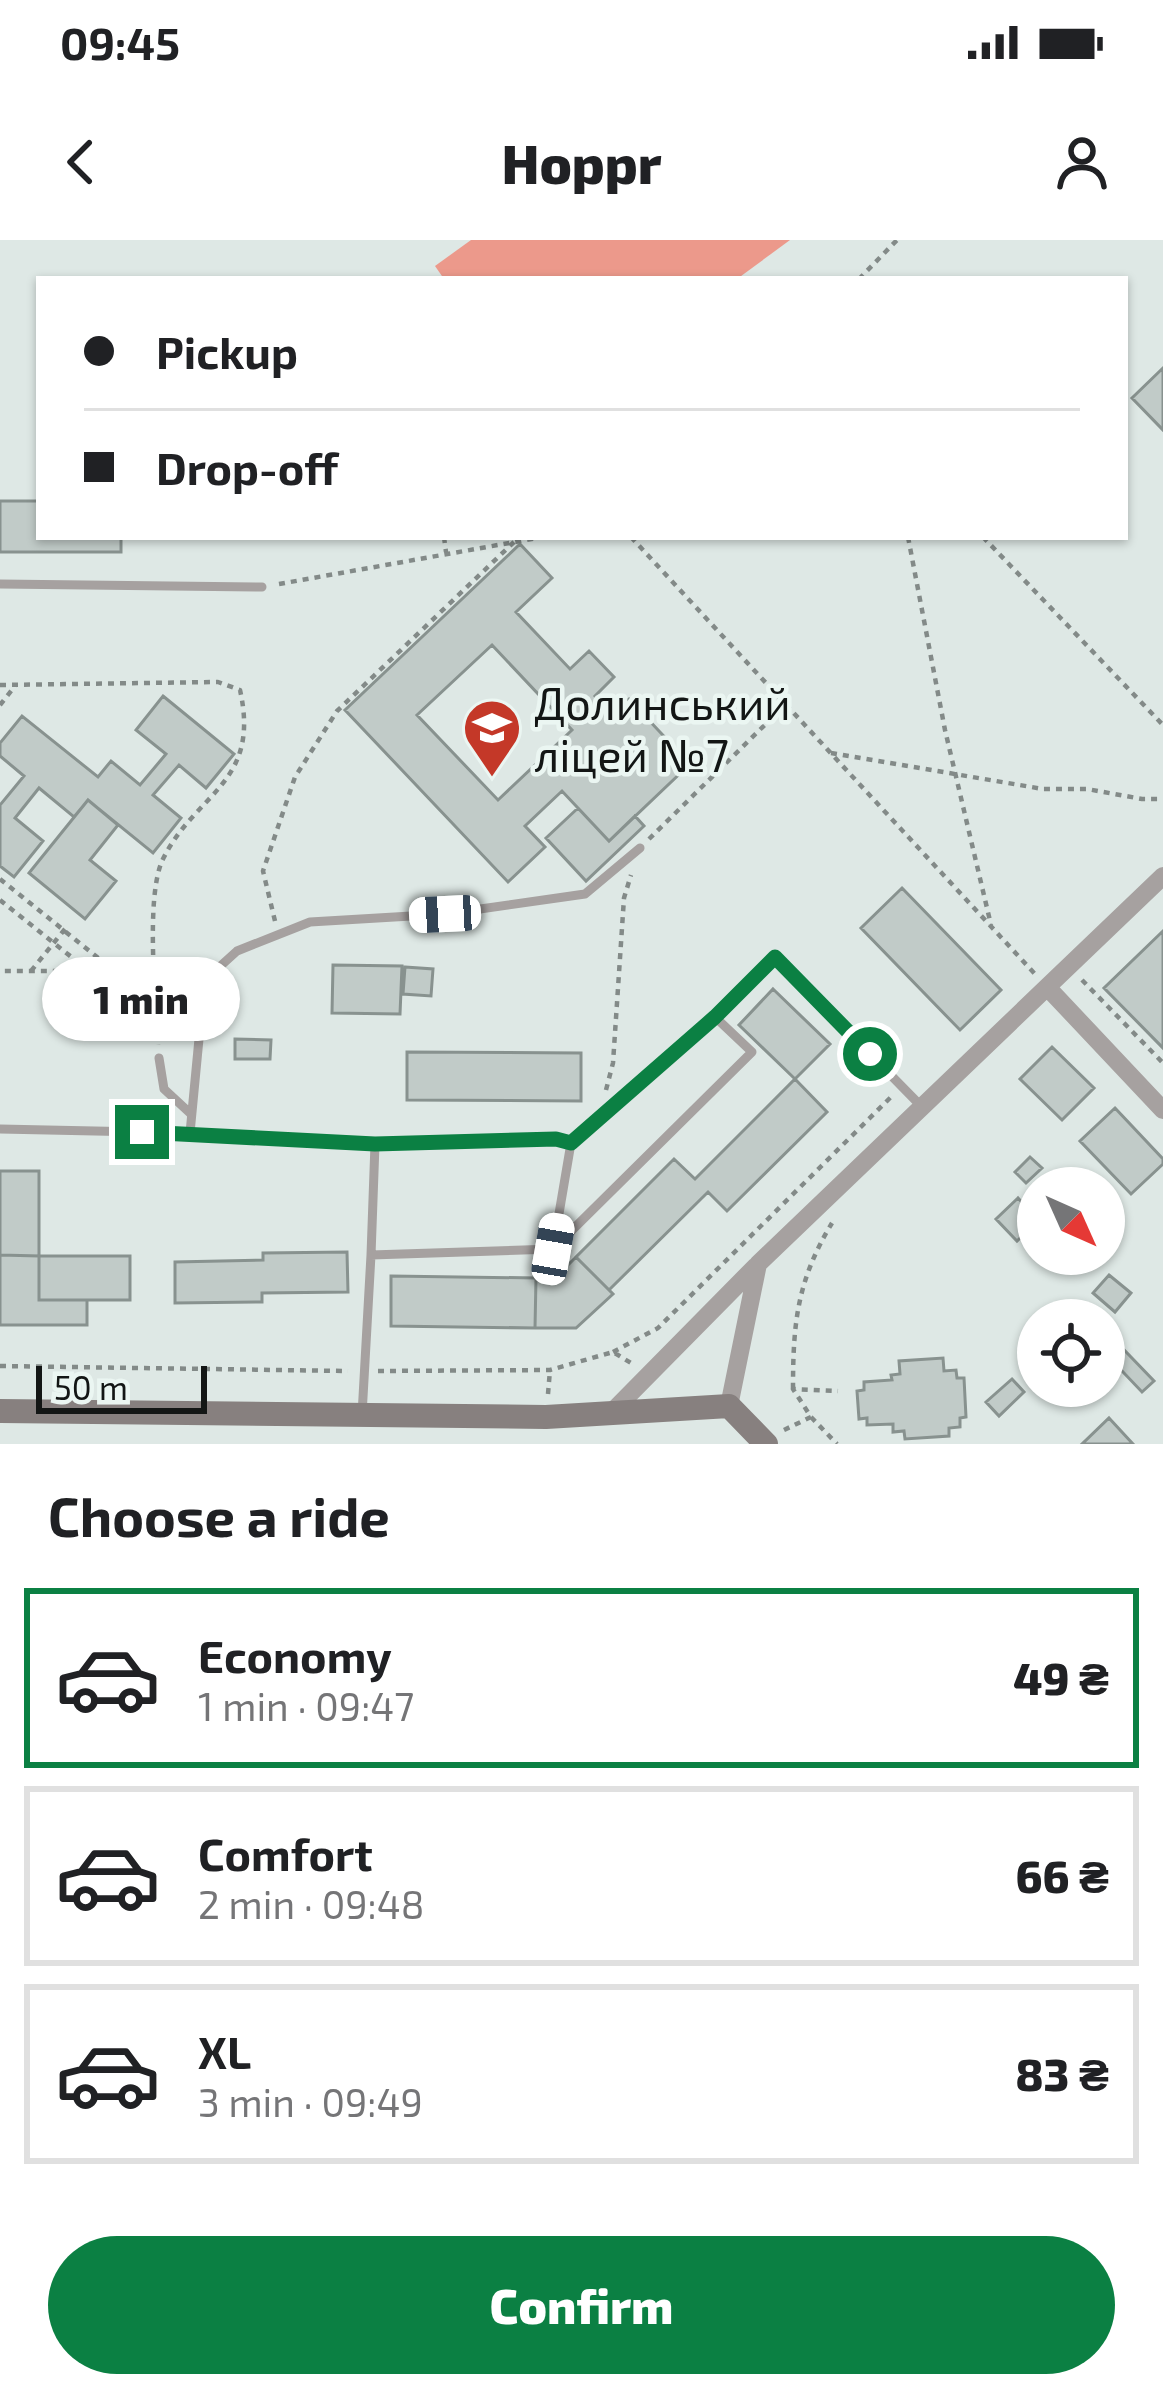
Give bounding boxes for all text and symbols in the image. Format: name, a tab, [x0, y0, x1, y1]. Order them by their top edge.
text: 09:45	[60, 15, 180, 69]
icon: back	[48, 129, 114, 195]
icon: person	[1049, 129, 1115, 195]
text: Hoppr	[501, 130, 662, 195]
text: Pickup	[156, 324, 298, 378]
text: Drop-off	[156, 440, 338, 494]
place label: Долинський ліцей №7	[534, 675, 791, 781]
school or university icon: Долинський ліцей №7	[461, 697, 523, 779]
car	[408, 894, 482, 934]
callout: 1 min	[43, 958, 241, 1042]
text: 1 min	[93, 975, 189, 1022]
route start	[843, 1027, 897, 1081]
route end	[115, 1105, 169, 1159]
north arrow	[1017, 1167, 1125, 1275]
map controls	[1017, 1167, 1125, 1407]
car	[529, 1210, 577, 1288]
button: locate	[1017, 1299, 1125, 1407]
scale bar	[36, 1360, 207, 1413]
text: 50 m	[54, 1367, 128, 1407]
text: Choose a ride	[48, 1483, 390, 1548]
icon: car	[54, 1624, 162, 1732]
text: Economy	[198, 1628, 392, 1682]
text: 49 ₴	[1013, 1650, 1109, 1704]
text: 1 min · 09:47	[198, 1682, 414, 1729]
icon: car	[54, 1822, 162, 1930]
text: Comfort	[198, 1826, 373, 1880]
text: 66 ₴	[1015, 1848, 1109, 1902]
text: 2 min · 09:48	[198, 1880, 424, 1927]
icon: car	[54, 2020, 162, 2128]
text: XL	[198, 2024, 251, 2078]
text: 83 ₴	[1015, 2046, 1109, 2100]
text: 3 min · 09:49	[198, 2078, 423, 2125]
button: Confirm	[48, 2236, 1115, 2374]

